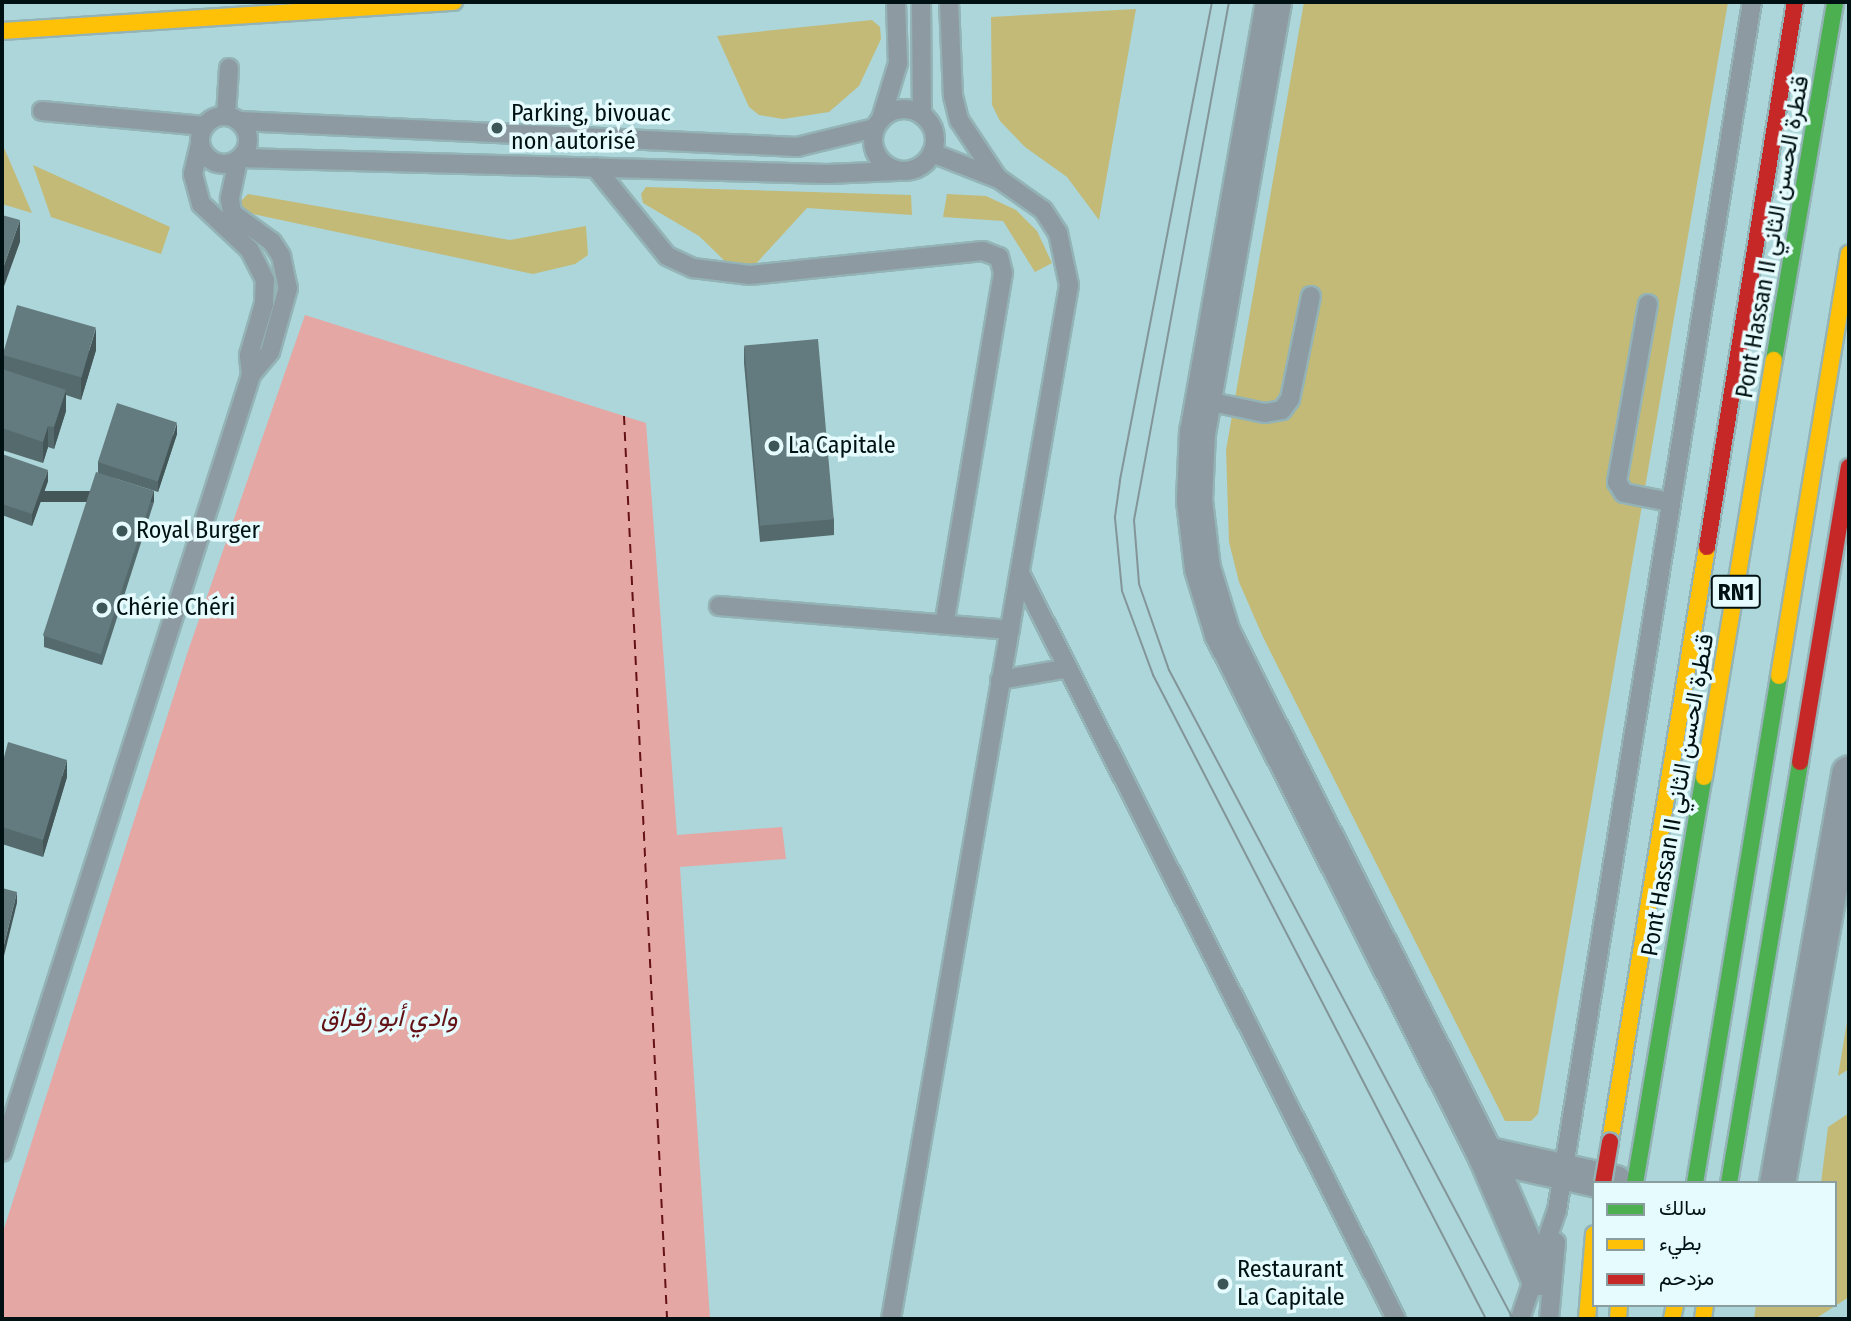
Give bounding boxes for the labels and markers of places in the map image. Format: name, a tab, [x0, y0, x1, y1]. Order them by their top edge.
place label: Parking, bivouac non autorisé	[511, 100, 671, 156]
marker: Parking, bivouac non autorisé	[489, 120, 505, 136]
place label: La Capitale	[788, 432, 896, 460]
marker: La Capitale	[766, 438, 782, 454]
place label: Royal Burger	[136, 517, 260, 545]
marker: Royal Burger	[114, 523, 130, 539]
place label: Chérie Chéri	[116, 594, 235, 622]
marker: Chérie Chéri	[94, 600, 110, 616]
place label: Restaurant La Capitale	[1237, 1256, 1345, 1312]
marker: Restaurant La Capitale	[1215, 1276, 1231, 1292]

